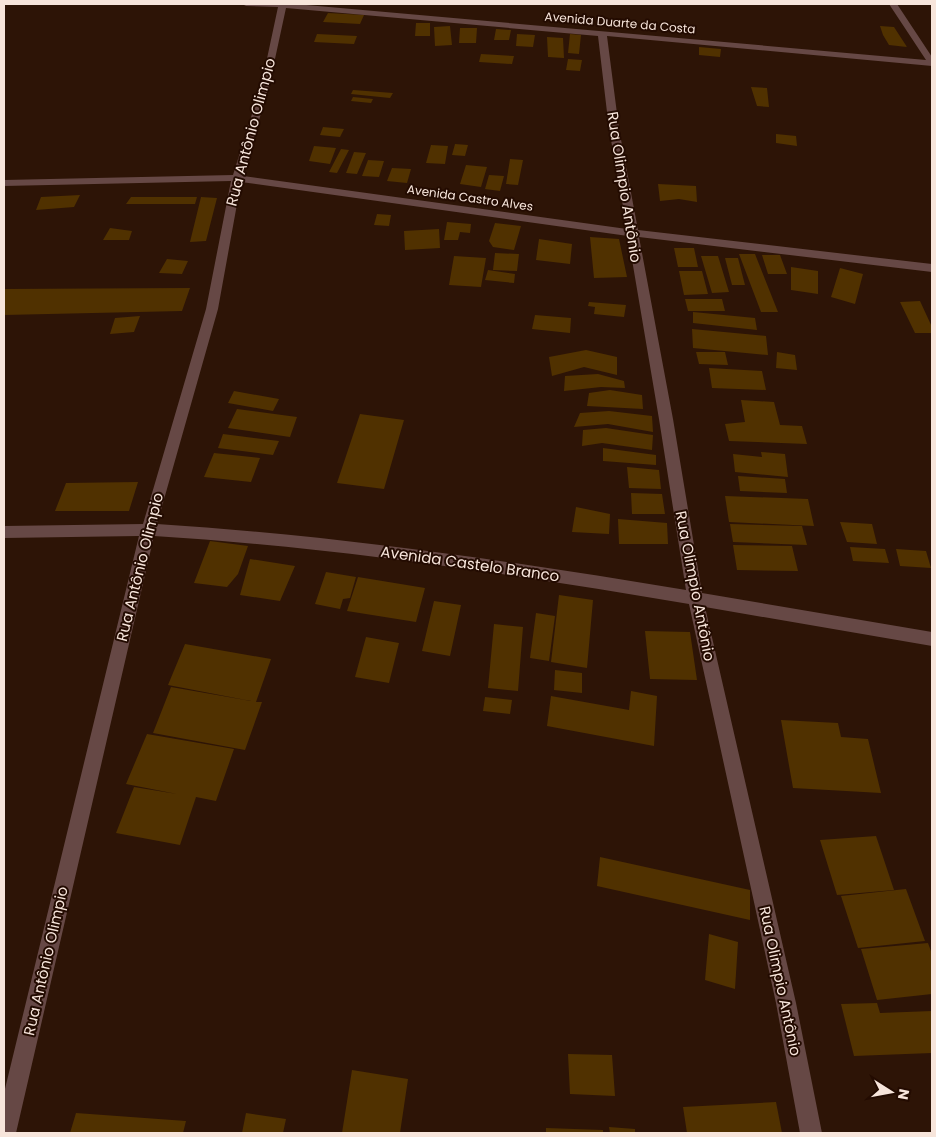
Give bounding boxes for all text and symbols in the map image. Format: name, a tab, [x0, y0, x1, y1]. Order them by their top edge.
street label: Avenida Duarte da Costa	[544, 7, 696, 38]
street label: Rua Antônio Olimpio	[221, 55, 280, 208]
street label: Rua Olimpio Antônio	[602, 110, 647, 264]
street label: Avenida Castro Alves	[406, 180, 534, 215]
street label: Rua Antônio Olimpio	[111, 490, 168, 643]
street label: Rua Olimpio Antônio	[671, 509, 720, 663]
street label: Avenida Castelo Branco	[379, 541, 561, 586]
street label: Rua Antônio Olimpio	[18, 884, 73, 1038]
street label: Rua Olimpio Antônio	[754, 904, 807, 1058]
north arrow	[866, 1067, 916, 1117]
text: N	[893, 1087, 915, 1102]

